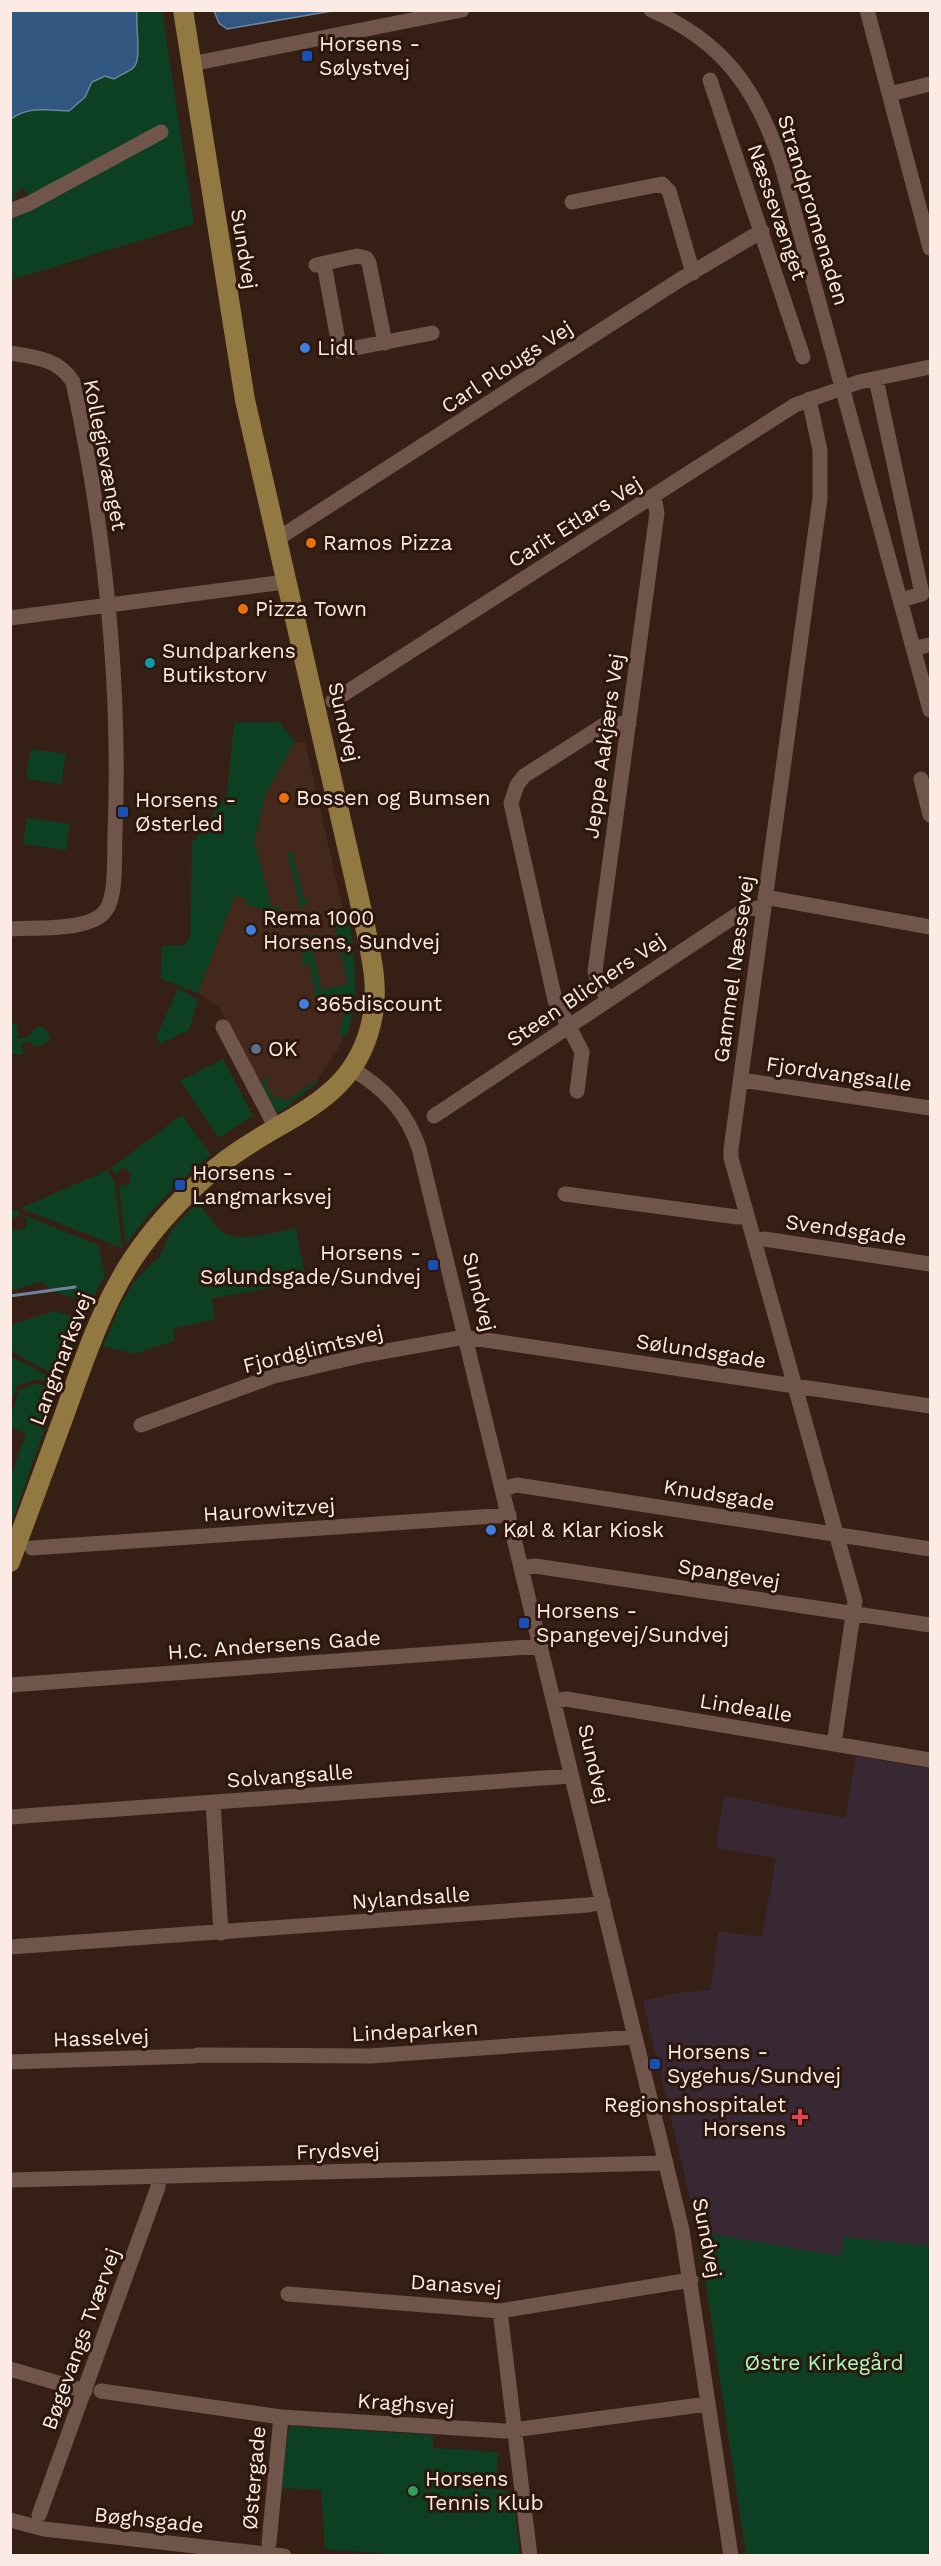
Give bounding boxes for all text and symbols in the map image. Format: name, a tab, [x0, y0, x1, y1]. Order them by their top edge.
place label: Horsens - Sølystvej	[319, 31, 420, 80]
marker: Horsens - Sølystvej	[300, 49, 314, 63]
street label: Strandpromenaden	[773, 112, 854, 308]
street label: Næssevænget	[742, 141, 813, 283]
street label: Sundvej	[226, 207, 263, 291]
street label: Carl Plougs Vej	[436, 315, 577, 418]
place label: Lidl	[317, 335, 355, 360]
marker: Lidl	[298, 341, 312, 355]
street label: Kollegievænget	[79, 377, 132, 533]
street label: Carit Etlars Vej	[503, 471, 646, 573]
place label: Ramos Pizza	[323, 530, 453, 555]
marker: Ramos Pizza	[304, 536, 318, 550]
place label: Pizza Town	[255, 596, 367, 621]
marker: Pizza Town	[236, 602, 250, 616]
place label: Sundparkens Butikstorv	[162, 638, 296, 687]
street label: Jeppe Aakjærs Vej	[578, 652, 629, 840]
marker: Sundparkens Butikstorv	[143, 656, 157, 670]
street label: Sundvej	[323, 680, 366, 764]
place label: Bossen og Bumsen	[296, 785, 491, 810]
place label: Horsens - Østerled	[135, 787, 236, 836]
marker: Bossen og Bumsen	[277, 791, 291, 805]
marker: Horsens - Østerled	[116, 805, 130, 819]
street label: Gammel Næssevej	[708, 874, 759, 1064]
place label: Rema 1000 Horsens, Sundvej	[263, 905, 440, 954]
marker: Rema 1000 Horsens, Sundvej	[244, 923, 258, 937]
street label: Steen Blichers Vej	[502, 927, 669, 1052]
place label: 365discount	[316, 991, 442, 1016]
marker: 365discount	[297, 997, 311, 1011]
place label: OK	[268, 1036, 298, 1061]
marker: OK	[249, 1042, 263, 1056]
street label: Fjordvangsalle	[765, 1051, 914, 1096]
place label: Horsens - Langmarksvej	[192, 1160, 332, 1209]
marker: Horsens - Langmarksvej	[173, 1178, 187, 1192]
street label: Svendsgade	[784, 1209, 908, 1250]
place label: Horsens - Sølundsgade/Sundvej	[200, 1240, 421, 1289]
street label: Sundvej	[458, 1250, 501, 1334]
marker: Horsens - Sølundsgade/Sundvej	[426, 1258, 440, 1272]
street label: Langmarksvej	[24, 1289, 97, 1429]
street label: Fjordglimtsvej	[240, 1319, 386, 1378]
street label: Sølundsgade	[634, 1328, 768, 1373]
street label: Knudsgade	[662, 1473, 776, 1516]
street label: Haurowitzvej	[202, 1492, 336, 1527]
place label: Køl & Klar Kiosk	[503, 1517, 664, 1542]
marker: Køl & Klar Kiosk	[484, 1523, 498, 1537]
street label: Spangevej	[676, 1553, 782, 1594]
place label: Horsens - Spangevej/Sundvej	[536, 1598, 729, 1647]
marker: Horsens - Spangevej/Sundvej	[517, 1616, 531, 1630]
street label: H.C. Andersens Gade	[167, 1625, 381, 1664]
street label: Lindealle	[698, 1688, 794, 1727]
street label: Sundvej	[573, 1722, 616, 1806]
street label: Solvangsalle	[226, 1759, 354, 1792]
street label: Nylandsalle	[351, 1881, 471, 1914]
street label: Lindeparken	[351, 2015, 479, 2046]
street label: Hasselvej	[53, 2023, 149, 2052]
place label: Horsens - Sygehus/Sundvej	[667, 2039, 841, 2088]
marker: Horsens - Sygehus/Sundvej	[648, 2057, 662, 2071]
place label: Regionshospitalet Horsens	[604, 2092, 786, 2141]
marker: Regionshospitalet Horsens	[791, 2108, 809, 2126]
street label: Frydsvej	[296, 2137, 380, 2164]
street label: Sundvej	[687, 2196, 727, 2280]
street label: Bøgevangs Tværvej	[36, 2244, 125, 2433]
street label: Danasvej	[410, 2269, 502, 2300]
park label: Østre Kirkegård	[744, 2350, 904, 2375]
street label: Kraghsvej	[357, 2388, 456, 2419]
street label: Østergade	[237, 2425, 270, 2531]
place label: Horsens Tennis Klub	[425, 2466, 544, 2515]
marker: Horsens Tennis Klub	[406, 2484, 420, 2498]
street label: Bøghsgade	[93, 2501, 205, 2538]

